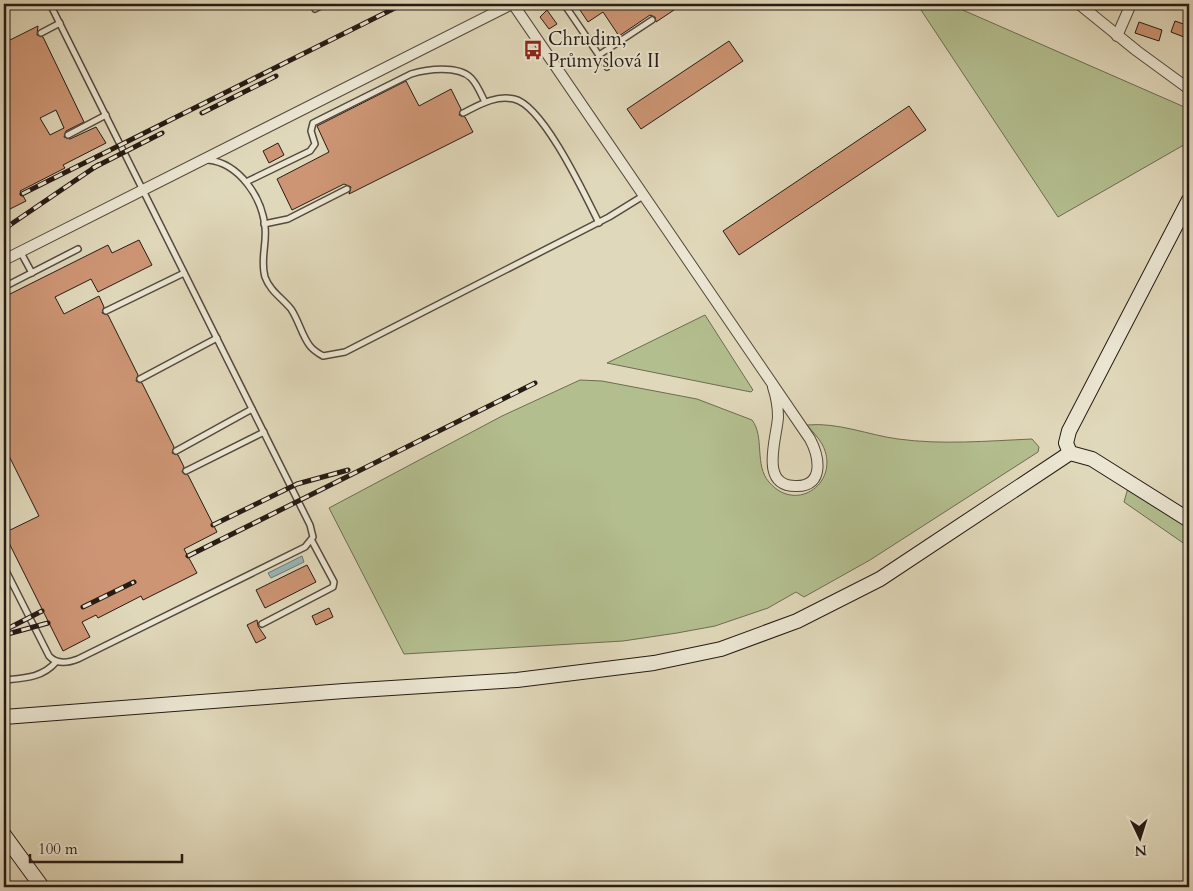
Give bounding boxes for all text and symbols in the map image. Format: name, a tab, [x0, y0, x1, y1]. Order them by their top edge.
place label: Chrudim, Průmyslová II	[548, 26, 660, 74]
bus stop icon: Chrudim, Průmyslová II	[522, 39, 544, 61]
north arrow	[1116, 814, 1166, 864]
scale bar	[30, 831, 182, 863]
text: 100 m	[38, 839, 78, 859]
text: N	[1134, 841, 1148, 860]

